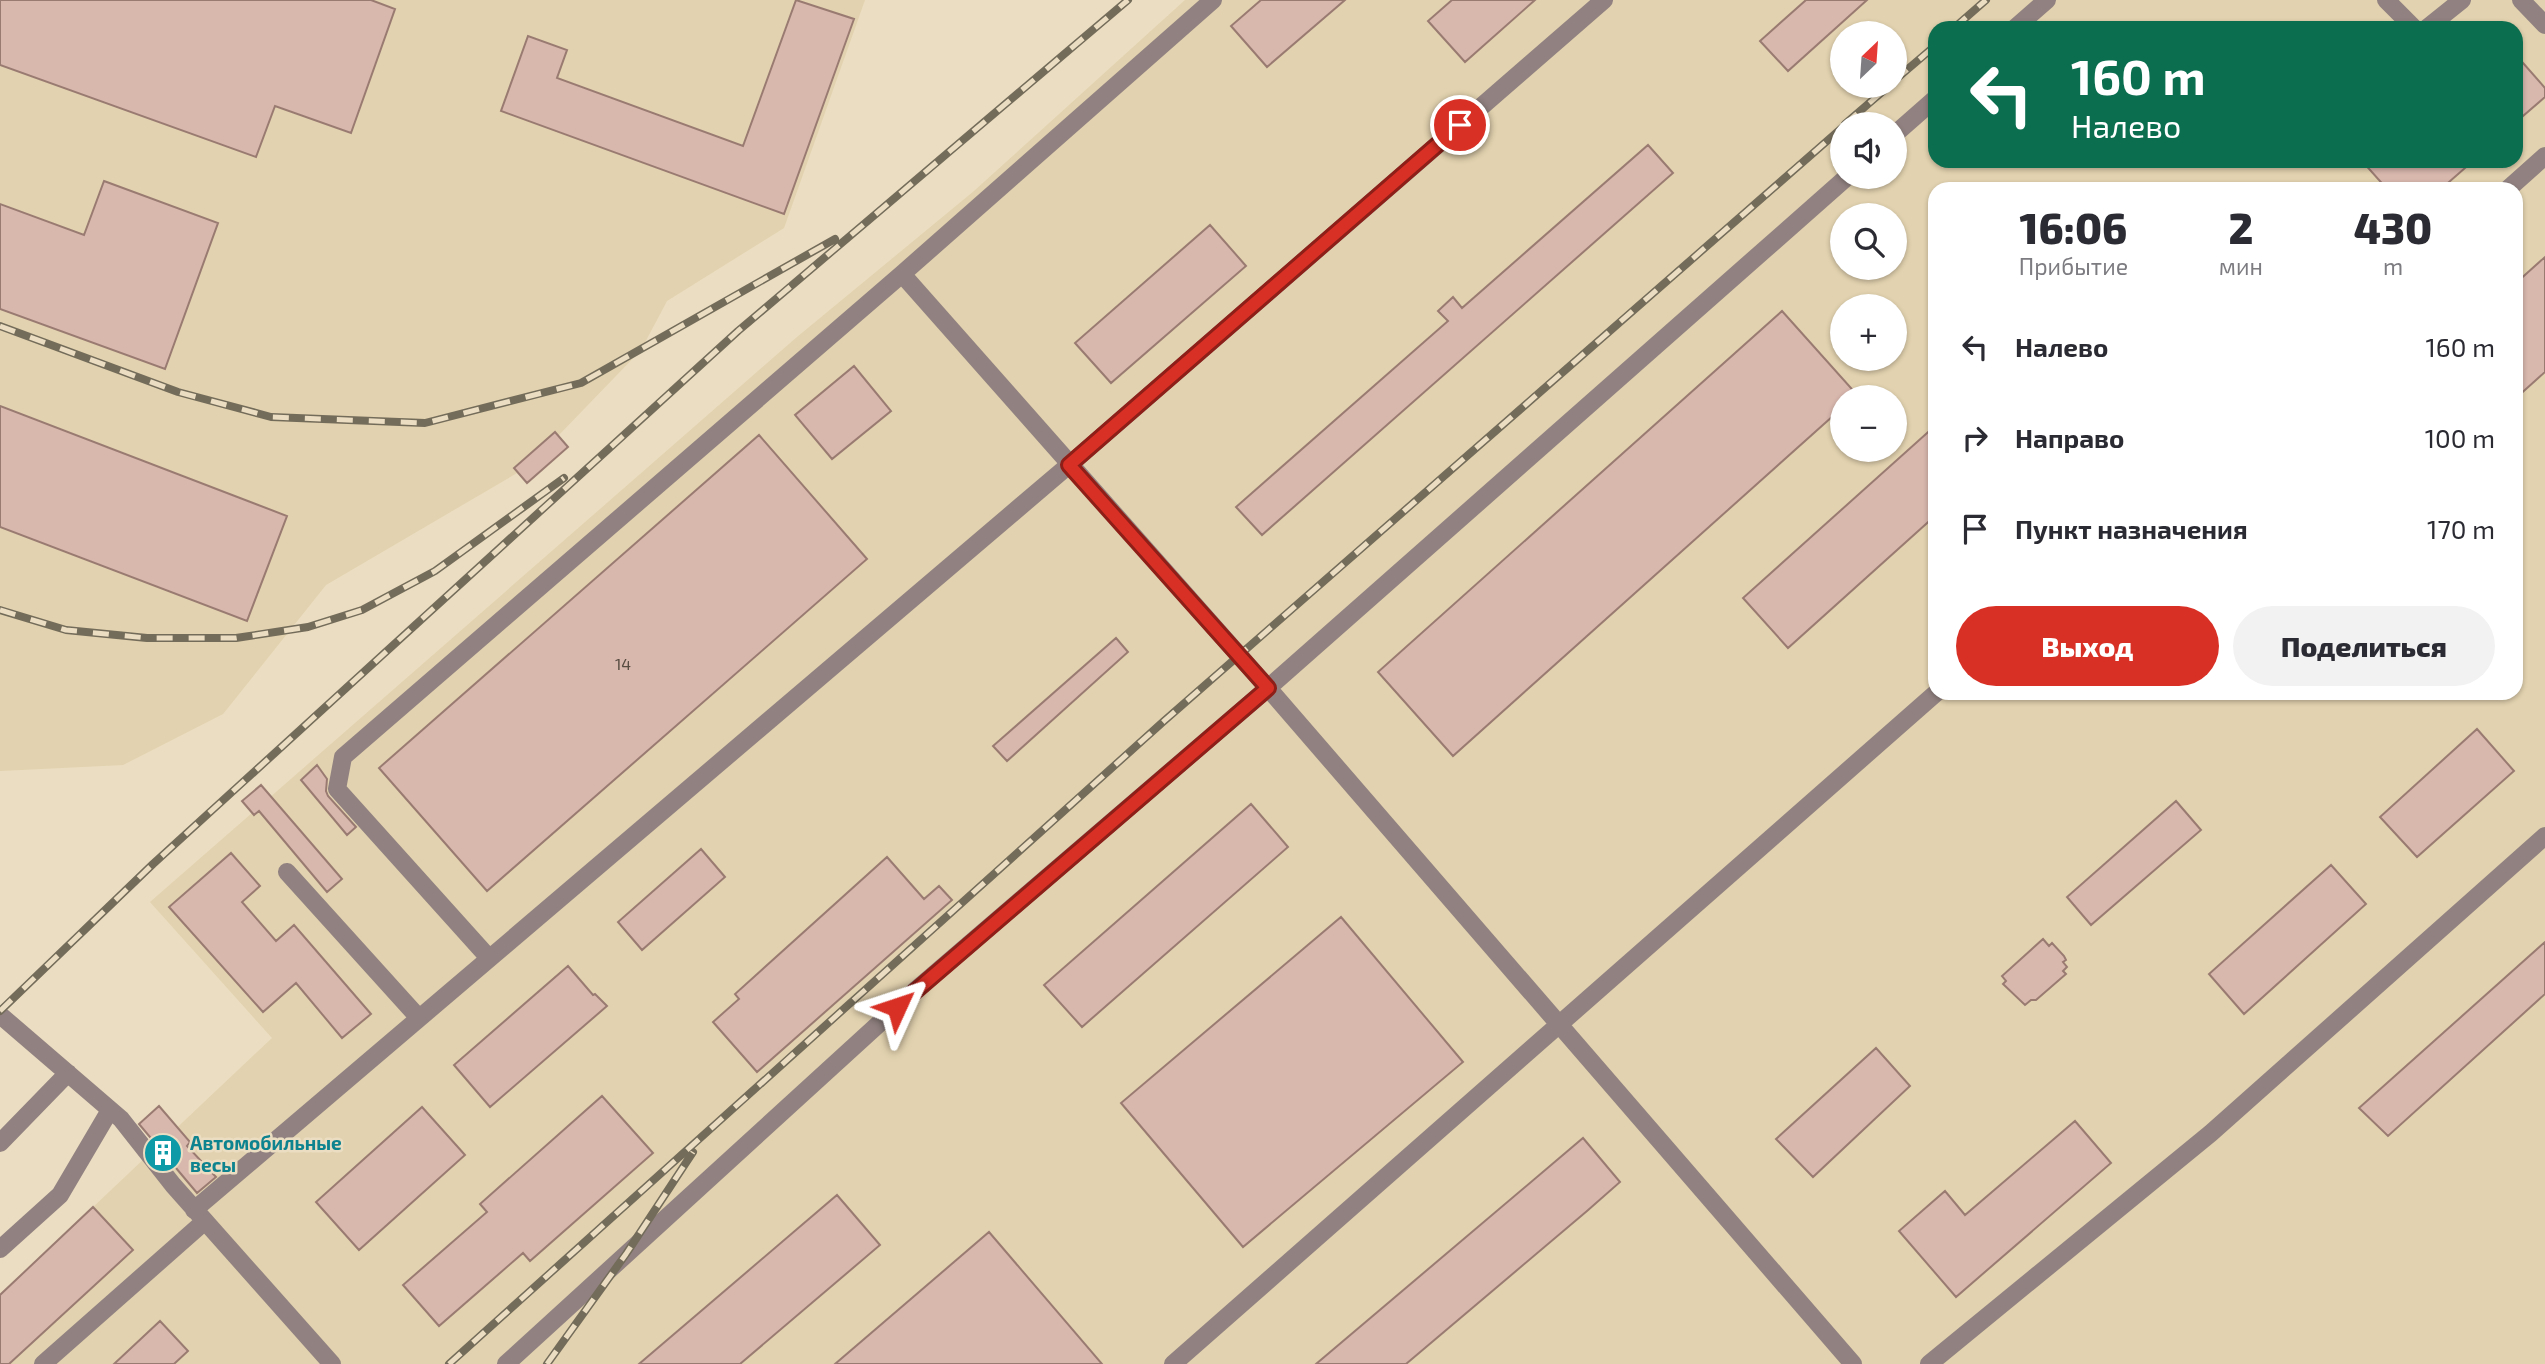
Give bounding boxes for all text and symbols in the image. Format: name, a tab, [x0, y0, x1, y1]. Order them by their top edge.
north arrow	[1830, 21, 1908, 98]
map controls	[1830, 21, 1907, 462]
text: 160 m	[2071, 46, 2206, 105]
icon: left	[1956, 49, 2047, 140]
pin	[1430, 95, 1490, 155]
icon: arrive	[1441, 106, 1479, 144]
text: Налево	[2071, 106, 2181, 144]
button: sound	[1830, 112, 1907, 189]
text: 16:06	[2020, 202, 2127, 252]
text: 2	[2228, 202, 2253, 252]
text: 430	[2354, 202, 2432, 252]
button: search	[1830, 203, 1907, 280]
text: Прибытие	[2019, 252, 2128, 280]
text: мин	[2219, 252, 2263, 280]
text: m	[2383, 252, 2403, 280]
button: +	[1830, 294, 1907, 371]
icon: left	[1956, 328, 1994, 366]
text: Налево	[2015, 331, 2108, 362]
text: 160 m	[2426, 331, 2495, 362]
button: −	[1830, 385, 1907, 462]
icon: right	[1956, 419, 1994, 457]
text: Направо	[2015, 422, 2124, 453]
text: 100 m	[2425, 422, 2495, 453]
icon: arrive	[1956, 510, 1994, 548]
text: Пункт назначения	[2015, 513, 2248, 544]
text: 170 m	[2427, 513, 2495, 544]
button: Выход	[1956, 606, 2219, 686]
button: Поделиться	[2233, 606, 2495, 686]
house number: 14	[615, 654, 631, 673]
position arrow	[860, 970, 934, 1044]
place label: Автомобильные весы	[190, 1131, 342, 1176]
building icon: Автомобильные весы	[142, 1132, 184, 1174]

